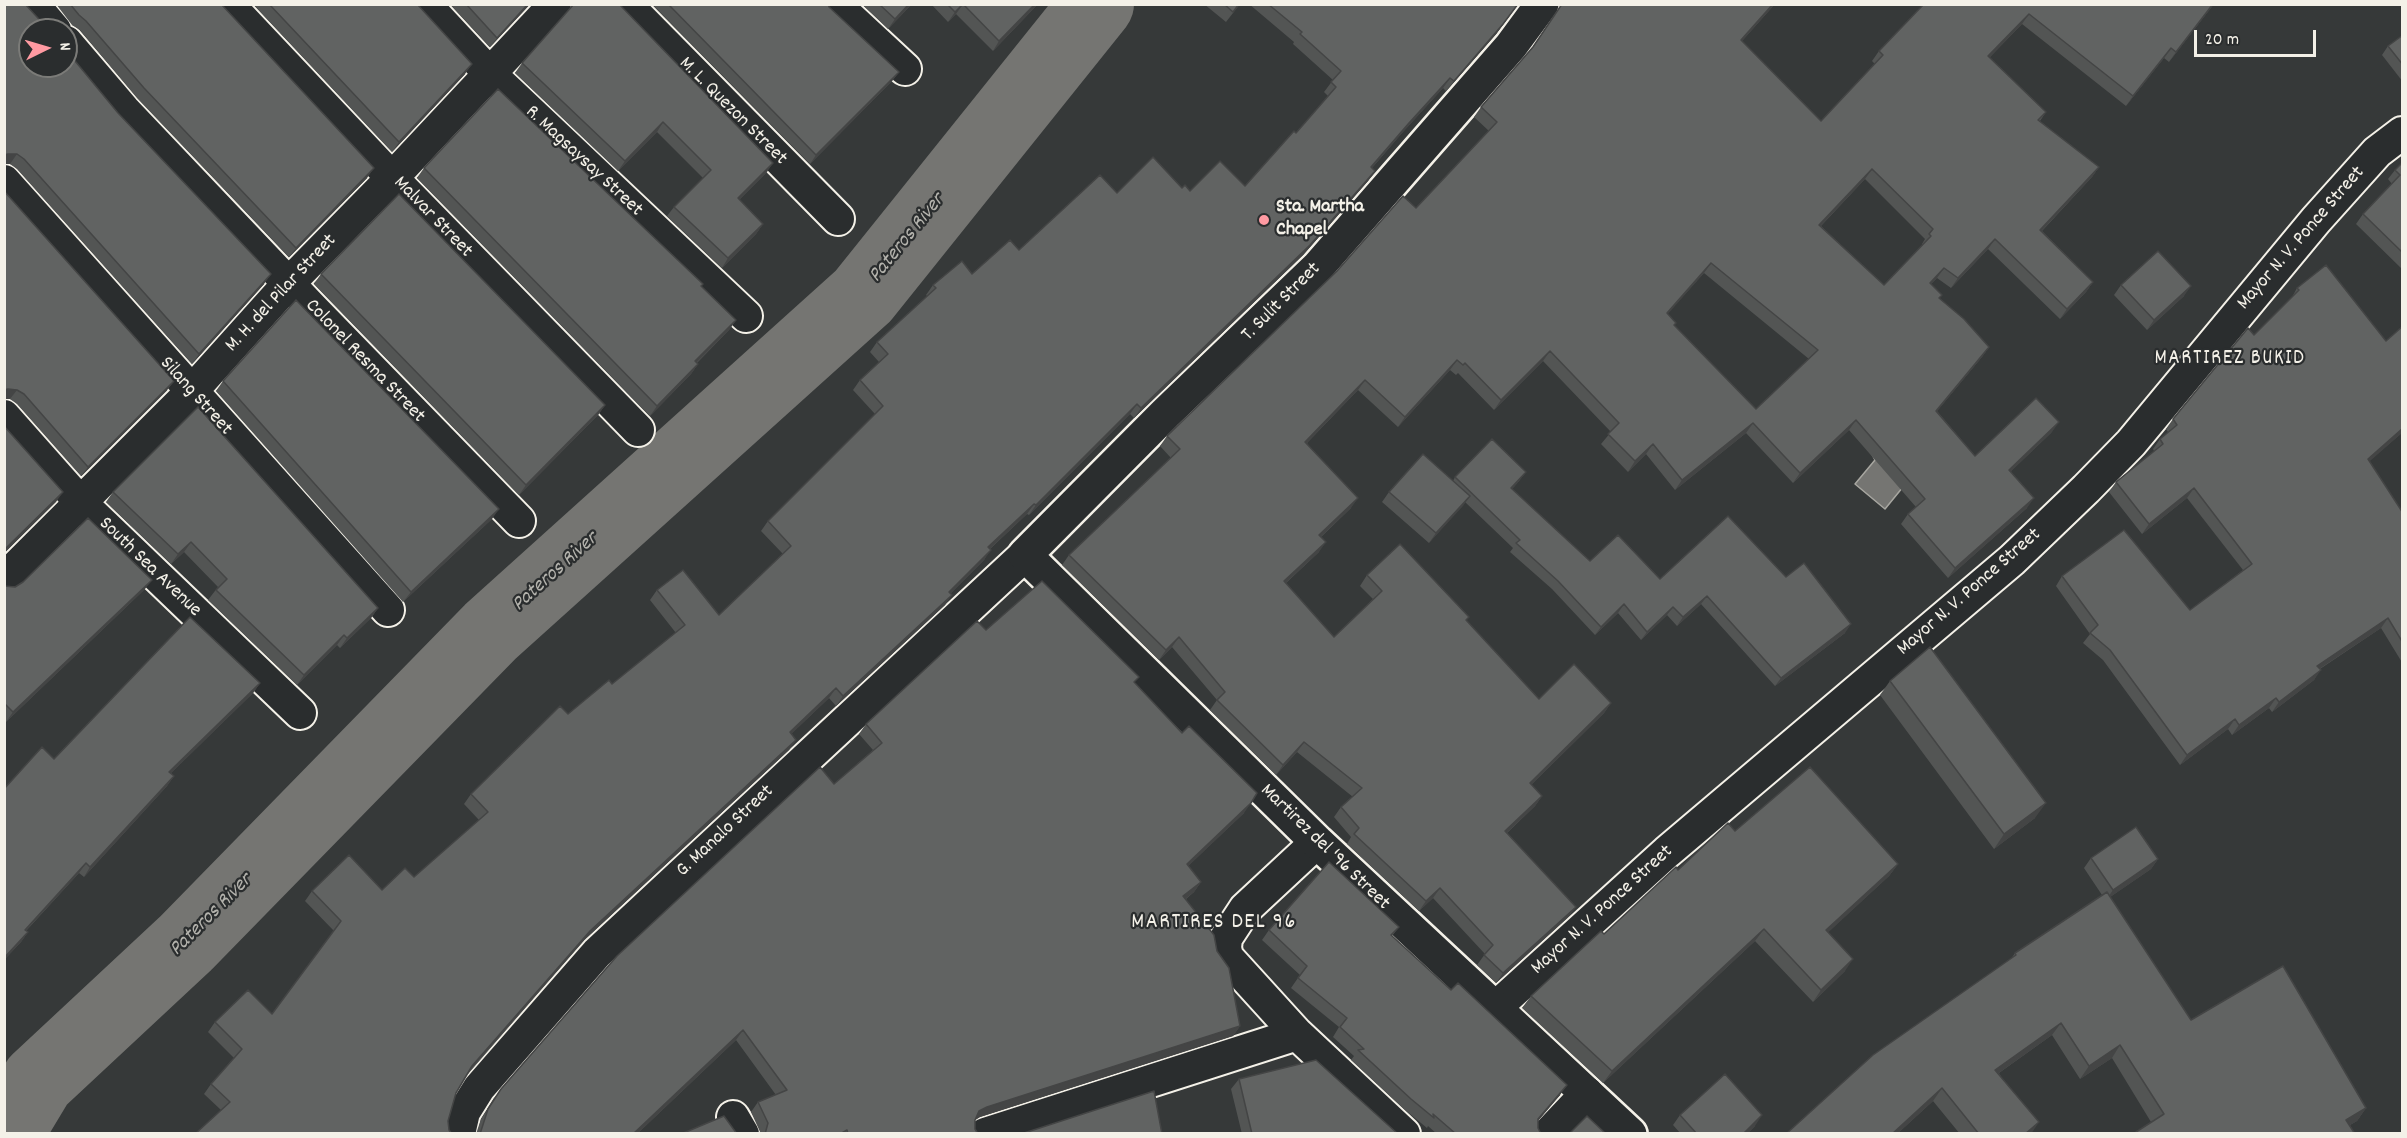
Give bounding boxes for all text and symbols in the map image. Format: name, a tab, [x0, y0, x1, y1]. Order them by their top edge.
north arrow	[18, 18, 78, 78]
scale bar	[2197, 18, 2318, 56]
text: 20 m	[2205, 28, 2239, 53]
text: N	[53, 42, 76, 52]
street label: M. L. Quezon Street	[673, 53, 791, 171]
street label: R. Magsaysay Street	[519, 101, 647, 223]
street label: Mayor N. V. Ponce Street	[2233, 162, 2371, 316]
street label: Malvar Street	[387, 172, 477, 264]
water label: Pateros River	[865, 189, 951, 289]
place label: Sta. Martha Chapel	[1276, 196, 1364, 243]
marker: Sta. Martha Chapel	[1257, 213, 1271, 227]
street label: M. H. del Pilar Street	[221, 230, 343, 358]
street label: T. Sulit Street	[1237, 258, 1327, 348]
street label: Colonel Resma Street	[299, 295, 429, 429]
district label: MARTIREZ BUKID	[2155, 347, 2305, 373]
street label: Silang Street	[153, 353, 237, 441]
street label: South Sea Avenue	[93, 513, 205, 623]
street label: Mayor N. V. Ponce Street	[1893, 524, 2047, 662]
water label: Pateros River	[508, 528, 604, 618]
street label: Martirez del '96 Street	[1254, 780, 1394, 916]
street label: G. Manalo Street	[672, 781, 780, 883]
street label: Mayor N. V. Ponce Street	[1527, 841, 1679, 981]
water label: Pateros River	[165, 869, 259, 963]
district label: MARTIRES DEL 96	[1131, 911, 1297, 937]

